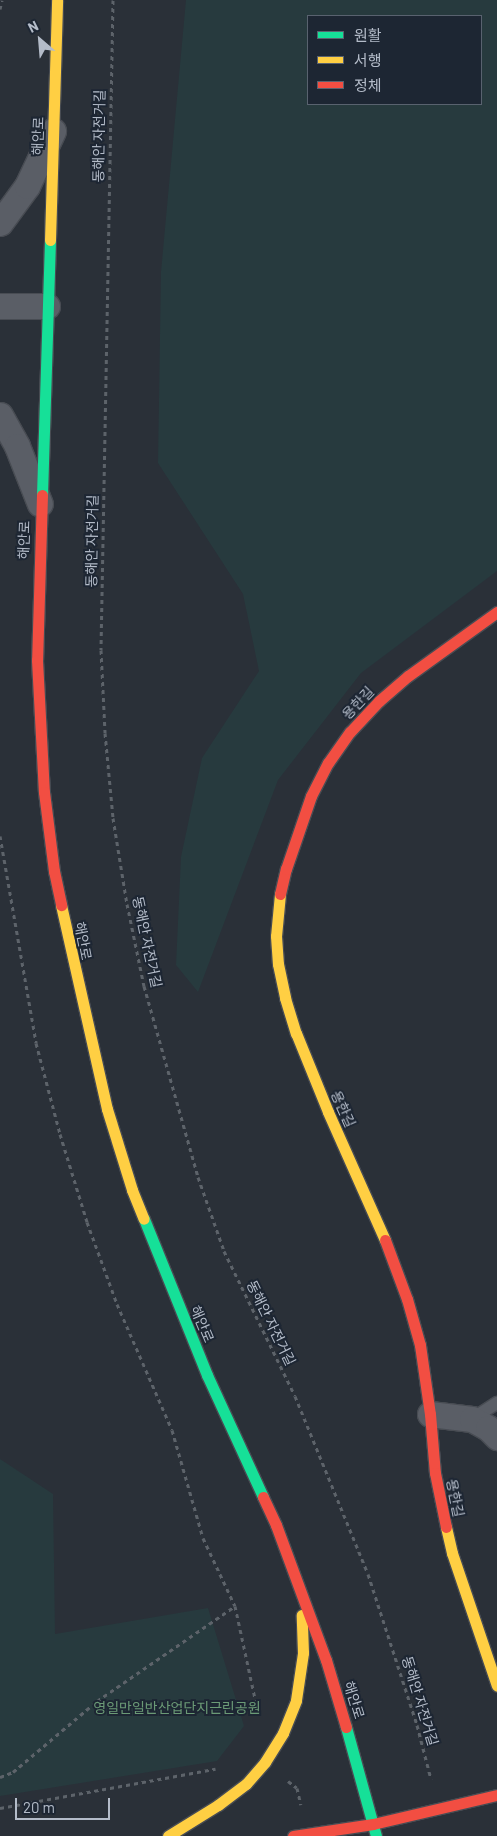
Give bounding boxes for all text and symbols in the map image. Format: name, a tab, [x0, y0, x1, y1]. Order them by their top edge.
north arrow	[15, 15, 65, 65]
legend	[307, 15, 482, 105]
text: N	[25, 17, 41, 36]
text: 원활	[354, 26, 382, 44]
text: 서행	[354, 51, 382, 69]
text: 정체	[354, 76, 382, 94]
street label: 동해안 자전거길	[90, 89, 108, 183]
street label: 해안로	[29, 116, 47, 156]
street label: 동해안 자전거길	[83, 494, 101, 588]
street label: 해안로	[15, 520, 33, 560]
street label: 용한길	[339, 683, 377, 723]
street label: 동해안 자전거길	[129, 895, 165, 989]
street label: 해안로	[71, 920, 95, 962]
street label: 용한길	[327, 1088, 359, 1130]
street label: 동해안 자전거길	[243, 1278, 299, 1368]
street label: 해안로	[187, 1303, 217, 1345]
street label: 용한길	[443, 1477, 467, 1519]
street label: 동해안 자전거길	[398, 1654, 442, 1748]
street label: 해안로	[340, 1679, 368, 1721]
park label: 영일만일반산업단지근린공원	[93, 1700, 261, 1716]
scale bar	[18, 1788, 112, 1820]
text: 20 m	[23, 1798, 55, 1816]

